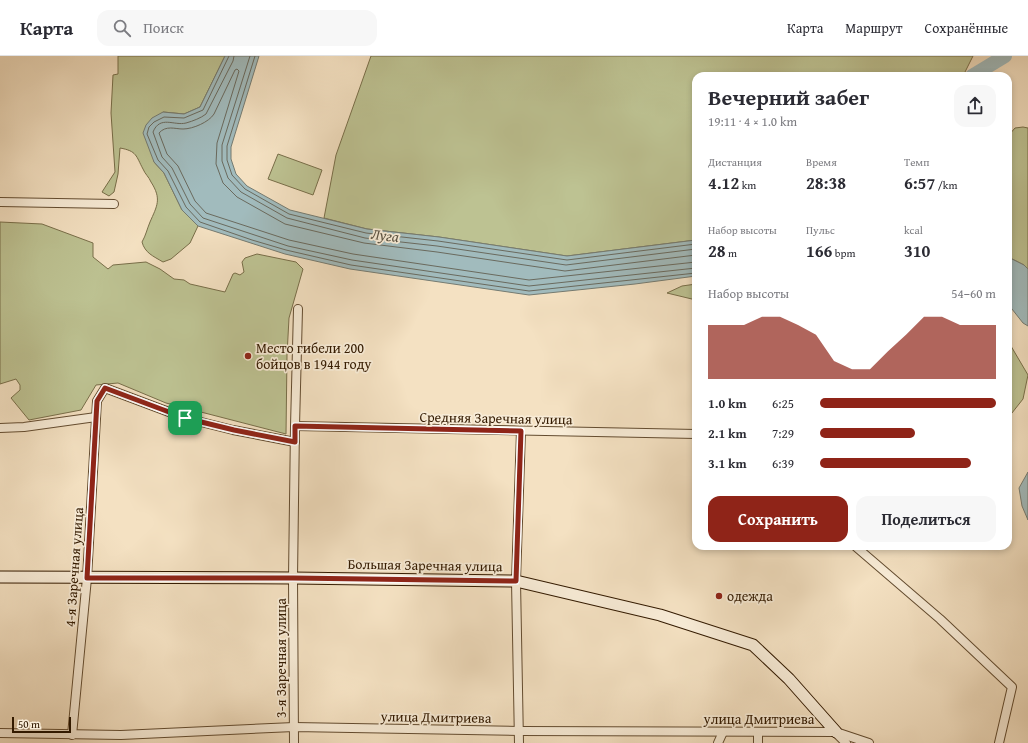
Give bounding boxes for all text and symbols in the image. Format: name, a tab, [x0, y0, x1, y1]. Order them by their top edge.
search box	[97, 10, 377, 46]
text: Карта	[20, 14, 73, 42]
icon: search	[111, 17, 133, 39]
text: Поиск	[143, 17, 184, 38]
text: Карта	[787, 18, 823, 38]
text: Маршрут	[845, 18, 903, 38]
text: Сохранённые	[925, 18, 1008, 38]
text: Вечерний забег	[708, 81, 869, 113]
button: share	[954, 85, 996, 127]
text: 19:11 · 4 × 1.0 km	[708, 112, 797, 131]
text: Дистанция	[708, 154, 762, 170]
text: Время	[806, 154, 837, 170]
text: Темп	[904, 154, 929, 170]
text: 4.12	[708, 170, 739, 195]
text: 28:38	[806, 170, 846, 195]
text: 6:57	[904, 170, 935, 195]
text: km	[739, 177, 756, 193]
text: /km	[935, 177, 957, 193]
text: Набор высоты	[708, 222, 777, 238]
text: Пульс	[806, 222, 835, 238]
text: kcal	[904, 222, 923, 238]
water label: Луга	[370, 223, 400, 247]
text: 28	[708, 238, 726, 263]
text: 166	[806, 238, 832, 263]
text: 310	[904, 238, 930, 263]
text: m	[726, 245, 737, 261]
text: bpm	[832, 245, 855, 261]
text: Набор высоты	[708, 284, 789, 303]
text: 54–60 m	[951, 284, 996, 303]
place label: Место гибели 200 бойцов в 1944 году	[256, 338, 371, 374]
marker: Место гибели 200 бойцов в 1944 году	[243, 351, 253, 361]
text: 1.0 km	[708, 394, 747, 413]
text: 6:25	[772, 394, 794, 413]
pin	[168, 401, 202, 435]
icon: arrive	[174, 407, 196, 429]
street label: Средняя Заречная улица	[419, 407, 573, 429]
text: 2.1 km	[708, 424, 747, 443]
text: 7:29	[772, 424, 794, 443]
text: 3.1 km	[708, 454, 747, 473]
text: 6:39	[772, 454, 794, 473]
button: Сохранить	[708, 496, 848, 542]
button: Поделиться	[856, 496, 996, 542]
street label: 4-я Заречная улица	[60, 506, 88, 628]
street label: Большая Заречная улица	[347, 554, 503, 576]
place label: одежда	[727, 586, 773, 606]
marker: одежда	[714, 591, 724, 601]
street label: 3-я Заречная улица	[271, 598, 291, 718]
street label: улица Дмитриева	[379, 706, 492, 728]
street label: улица Дмитриева	[703, 709, 815, 729]
scale bar	[12, 715, 71, 734]
text: 50 m	[18, 716, 40, 732]

